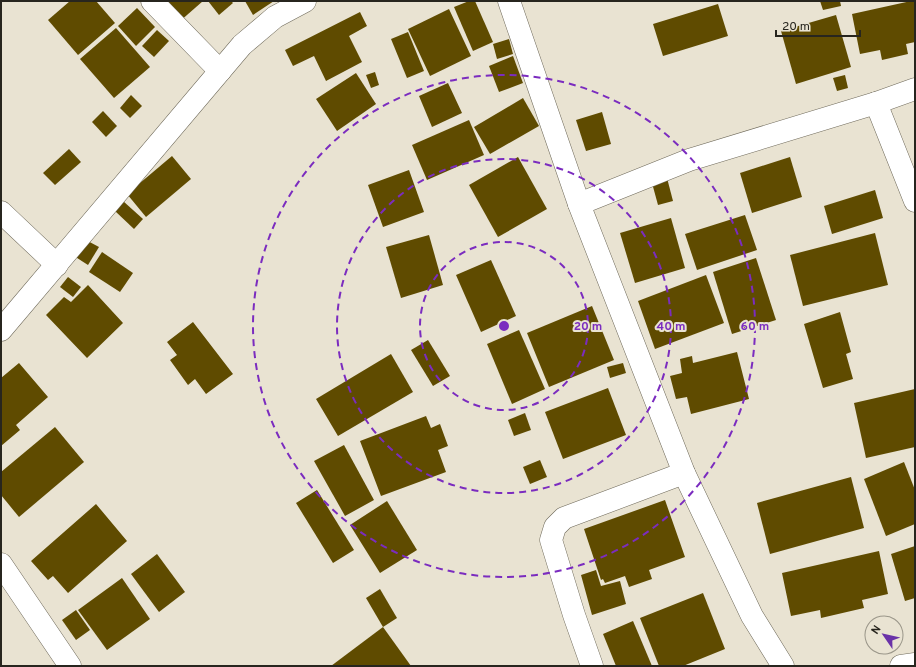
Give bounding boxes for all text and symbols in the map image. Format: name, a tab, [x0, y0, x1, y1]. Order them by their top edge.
scale bar	[776, 12, 860, 38]
text: 20 m	[782, 19, 810, 35]
centre of rings	[497, 319, 511, 333]
text: 20 m	[574, 319, 602, 335]
text: 40 m	[656, 319, 686, 335]
text: 60 m	[741, 319, 769, 335]
north arrow	[864, 615, 904, 655]
text: N	[869, 623, 885, 637]

